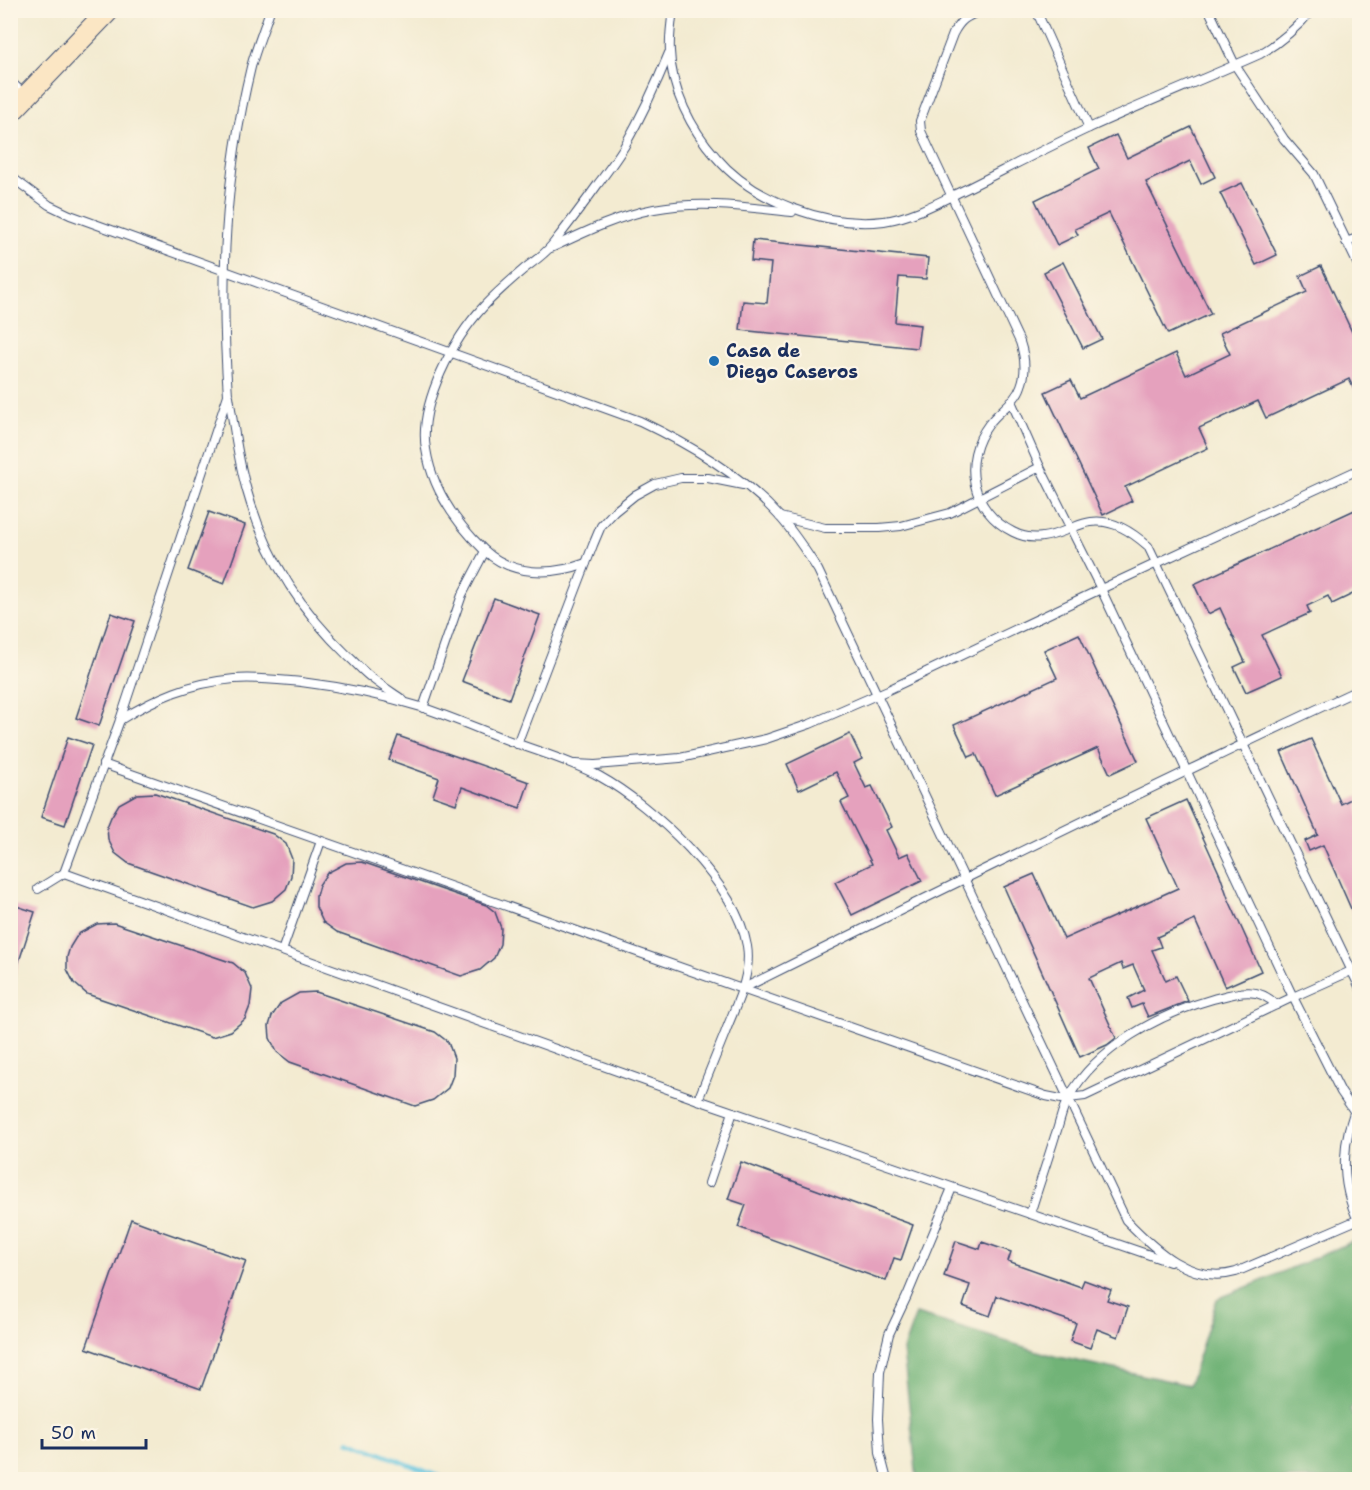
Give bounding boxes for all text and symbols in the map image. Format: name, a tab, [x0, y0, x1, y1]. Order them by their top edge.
place label: Casa de Diego Caseros	[726, 339, 858, 384]
marker: Casa de Diego Caseros	[707, 354, 721, 368]
scale bar	[42, 1412, 146, 1450]
text: 50 m	[51, 1421, 96, 1445]

